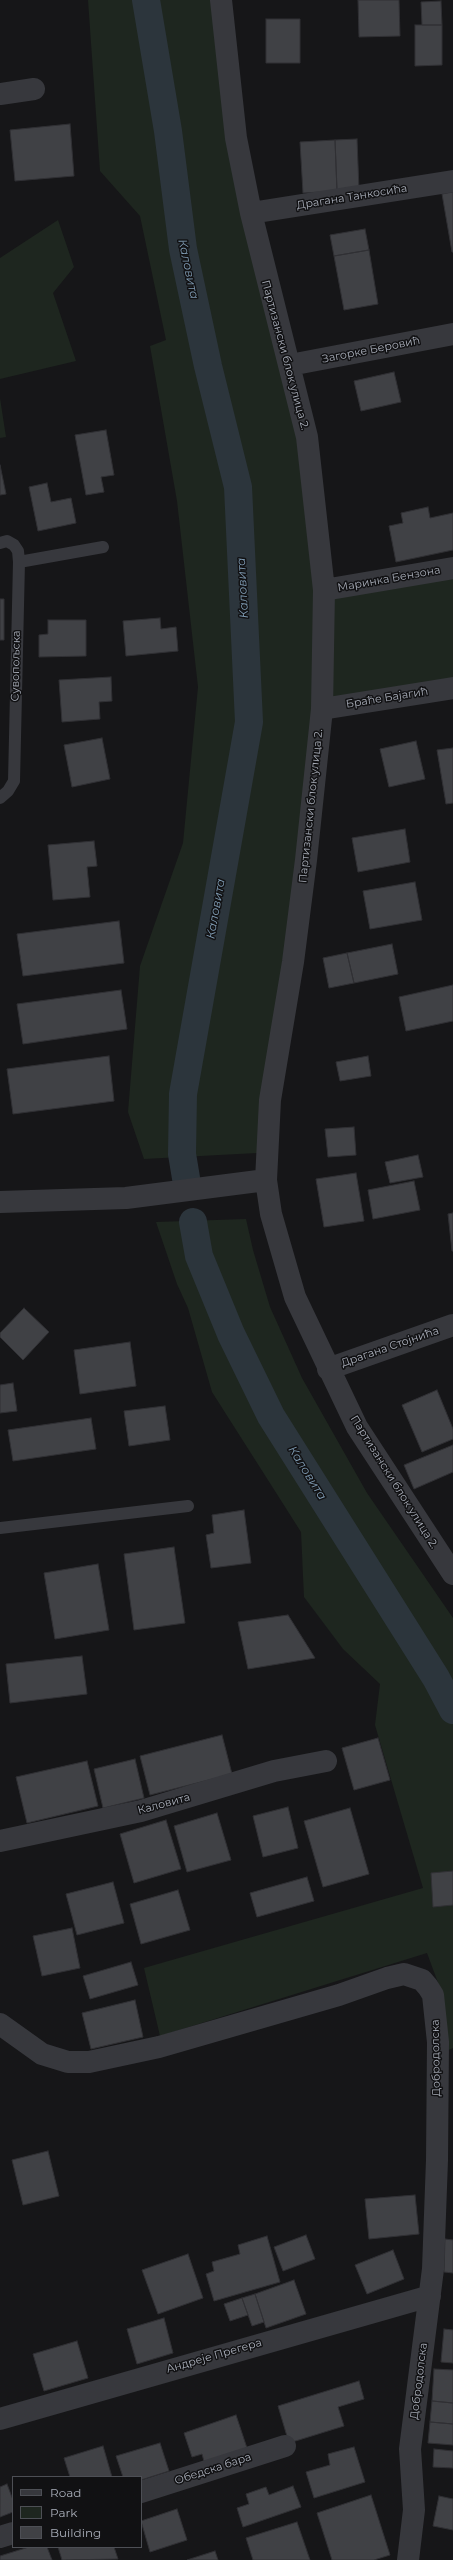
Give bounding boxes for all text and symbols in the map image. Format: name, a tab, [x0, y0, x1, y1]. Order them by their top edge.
street label: Драгана Танкосића	[296, 182, 408, 212]
water label: Каловита	[175, 238, 201, 300]
street label: Партизански блок улица 2.	[259, 279, 311, 431]
street label: Загорке Беровић	[321, 334, 421, 366]
water label: Каловита	[234, 557, 252, 619]
street label: Маринка Бензона	[337, 563, 441, 595]
street label: Сувопољска	[9, 630, 23, 702]
street label: Браће Бајагић	[345, 685, 429, 711]
street label: Партизански блок улица 2.	[296, 728, 326, 884]
water label: Каловита	[204, 878, 228, 940]
street label: Драгана Стојнића	[339, 1324, 441, 1370]
street label: Партизански блок улица 2.	[347, 1413, 441, 1551]
water label: Каловита	[285, 1443, 329, 1503]
street label: Каловита	[136, 1791, 192, 1817]
street label: Добродолска	[429, 2019, 443, 2097]
street label: Андреје Прегера	[165, 2336, 263, 2376]
street label: Добродолска	[408, 2342, 430, 2420]
street label: Обедска бара	[173, 2450, 253, 2488]
legend	[12, 2476, 142, 2548]
text: Road	[50, 2485, 81, 2500]
text: Park	[50, 2505, 77, 2520]
text: Building	[50, 2525, 101, 2540]

